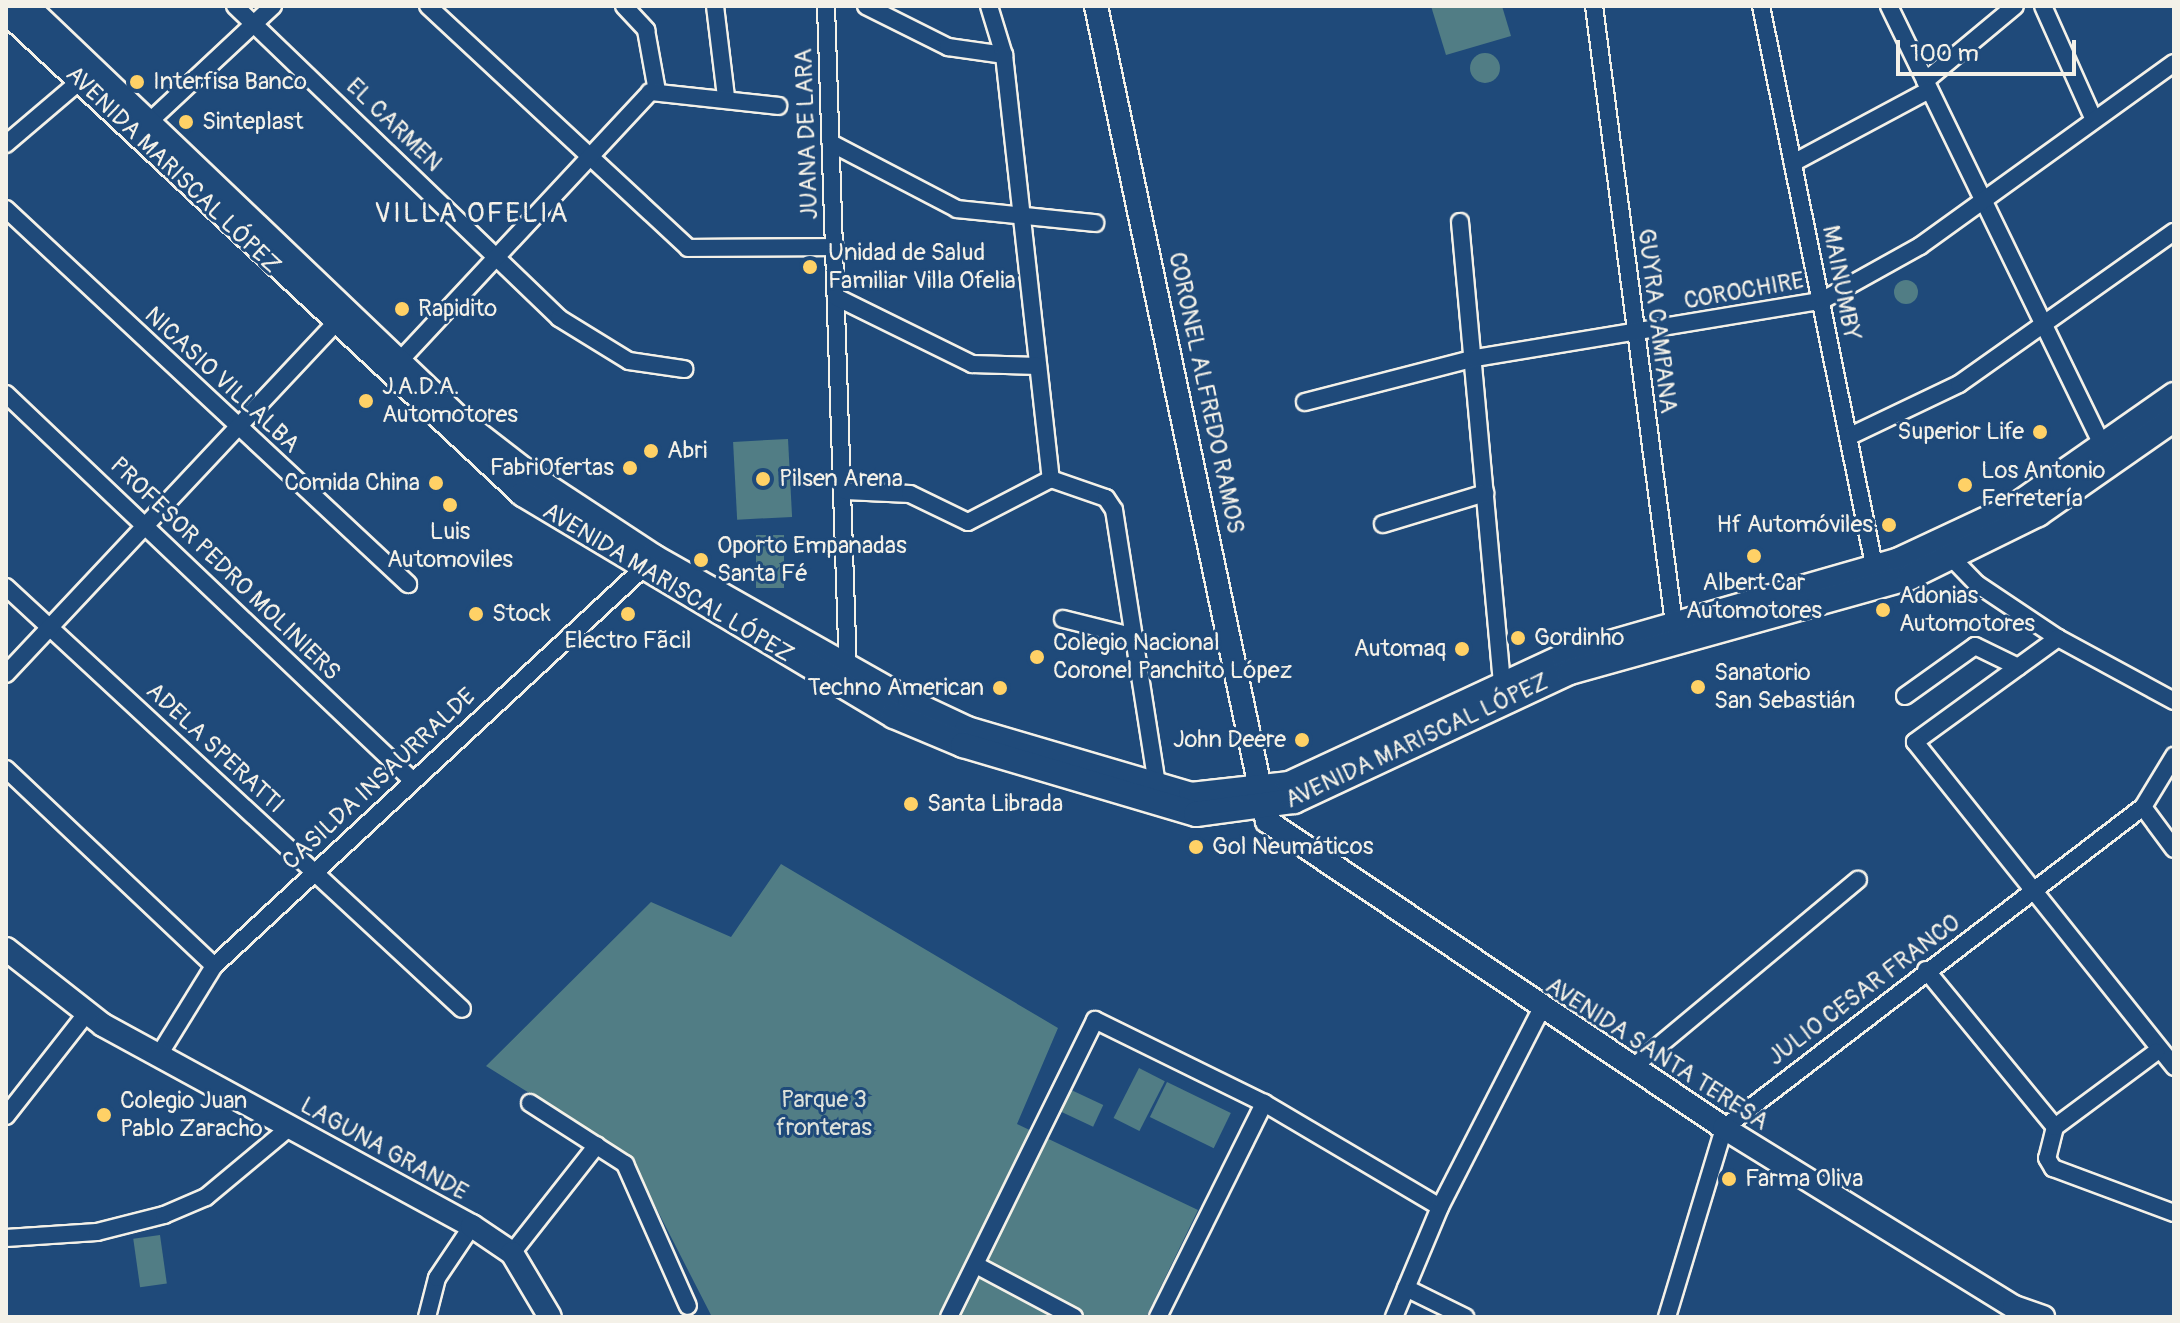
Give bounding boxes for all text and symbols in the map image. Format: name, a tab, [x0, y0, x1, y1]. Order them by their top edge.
scale bar	[1900, 24, 2080, 74]
text: 100 m	[1910, 39, 1979, 68]
street label: JUANA DE LARA	[790, 48, 824, 220]
street label: AVENIDA MARISCAL LÓPEZ	[60, 60, 286, 280]
place label: Interfisa Banco	[153, 68, 307, 96]
street label: EL CARMEN	[340, 72, 448, 178]
marker: Interfisa Banco	[128, 73, 146, 91]
place label: Sinteplast	[202, 108, 303, 136]
marker: Sinteplast	[177, 113, 195, 131]
district label: VILLA OFELIA	[374, 197, 570, 231]
street label: MAINUMBY	[1816, 223, 1866, 343]
street label: GUYRA CAMPANA	[1631, 227, 1683, 415]
place label: Unidad de Salud Familiar Villa Ofelia	[828, 239, 1016, 295]
street label: CORONEL ALFREDO RAMOS	[1162, 250, 1250, 536]
marker: Unidad de Salud Familiar Villa Ofelia	[799, 256, 821, 278]
street label: COROCHIRE	[1682, 266, 1806, 316]
place label: Rapidito	[418, 295, 497, 323]
marker: Rapidito	[393, 300, 411, 318]
street label: NICASIO VILLALBA	[139, 301, 305, 459]
place label: J.A.D.A. Automotores	[382, 373, 518, 429]
marker: J.A.D.A. Automotores	[357, 392, 375, 410]
place label: Superior Life	[1897, 418, 2024, 446]
marker: Superior Life	[2031, 423, 2049, 441]
place label: Abri	[667, 437, 707, 465]
marker: Abri	[642, 442, 660, 460]
street label: PROFESOR PEDRO MOLINIERS	[104, 451, 346, 687]
place label: FabriOfertas	[490, 454, 614, 482]
place label: Los Antonio Ferretería	[1981, 457, 2105, 513]
marker: FabriOfertas	[621, 459, 639, 477]
place label: Pilsen Arena	[779, 465, 903, 493]
place label: Comida China	[284, 469, 420, 497]
marker: Pilsen Arena	[754, 470, 772, 488]
marker: Comida China	[427, 474, 445, 492]
marker: Los Antonio Ferretería	[1956, 476, 1974, 494]
marker: Luis Automoviles	[441, 496, 459, 514]
street label: AVENIDA MARISCAL LÓPEZ	[538, 497, 798, 669]
place label: Hf Automóviles	[1717, 511, 1873, 539]
marker: Hf Automóviles	[1880, 516, 1898, 534]
place label: Luis Automoviles	[387, 518, 513, 574]
place label: Oporto Empanadas Santa Fé	[717, 532, 907, 588]
marker: Albert Car Automotores	[1745, 547, 1763, 565]
marker: Oporto Empanadas Santa Fé	[692, 551, 710, 569]
place label: Albert Car Automotores	[1686, 569, 1822, 625]
place label: Adonias Automotores	[1899, 582, 2035, 638]
place label: Stock	[492, 600, 551, 628]
marker: Adonias Automotores	[1874, 601, 1892, 619]
marker: Stock	[467, 605, 485, 623]
marker: Electro Fãcil	[619, 605, 637, 623]
place label: Gordinho	[1534, 624, 1624, 652]
place label: Electro Fãcil	[564, 627, 692, 655]
place label: Colegio Nacional Coronel Panchito López	[1053, 629, 1292, 685]
marker: Gordinho	[1509, 629, 1527, 647]
place label: Automaq	[1354, 635, 1446, 663]
marker: Automaq	[1453, 640, 1471, 658]
marker: Colegio Nacional Coronel Panchito López	[1028, 648, 1046, 666]
place label: Sanatorio San Sebastián	[1714, 659, 1855, 715]
street label: AVENIDA MARISCAL LÓPEZ	[1281, 667, 1553, 815]
place label: Techno American	[807, 674, 984, 702]
street label: ADELA SPERATTI	[140, 677, 290, 819]
marker: Sanatorio San Sebastián	[1689, 678, 1707, 696]
marker: Techno American	[991, 679, 1009, 697]
street label: CASILDA INSAURRALDE	[277, 682, 481, 876]
place label: John Deere	[1173, 726, 1286, 754]
marker: John Deere	[1293, 731, 1311, 749]
place label: Santa Librada	[927, 790, 1063, 818]
marker: Santa Librada	[902, 795, 920, 813]
place label: Gol Neumáticos	[1212, 833, 1373, 861]
marker: Gol Neumáticos	[1187, 838, 1205, 856]
street label: JULIO CESAR FRANCO	[1762, 908, 1966, 1072]
street label: AVENIDA SANTA TERESA	[1540, 971, 1774, 1137]
park label: Parque 3 fronteras	[776, 1086, 872, 1142]
place label: Colegio Juan Pablo Zaracho	[120, 1087, 263, 1143]
street label: LAGUNA GRANDE	[295, 1091, 473, 1207]
marker: Colegio Juan Pablo Zaracho	[95, 1106, 113, 1124]
place label: Farma Oliva	[1745, 1165, 1863, 1193]
marker: Farma Oliva	[1720, 1170, 1738, 1188]

